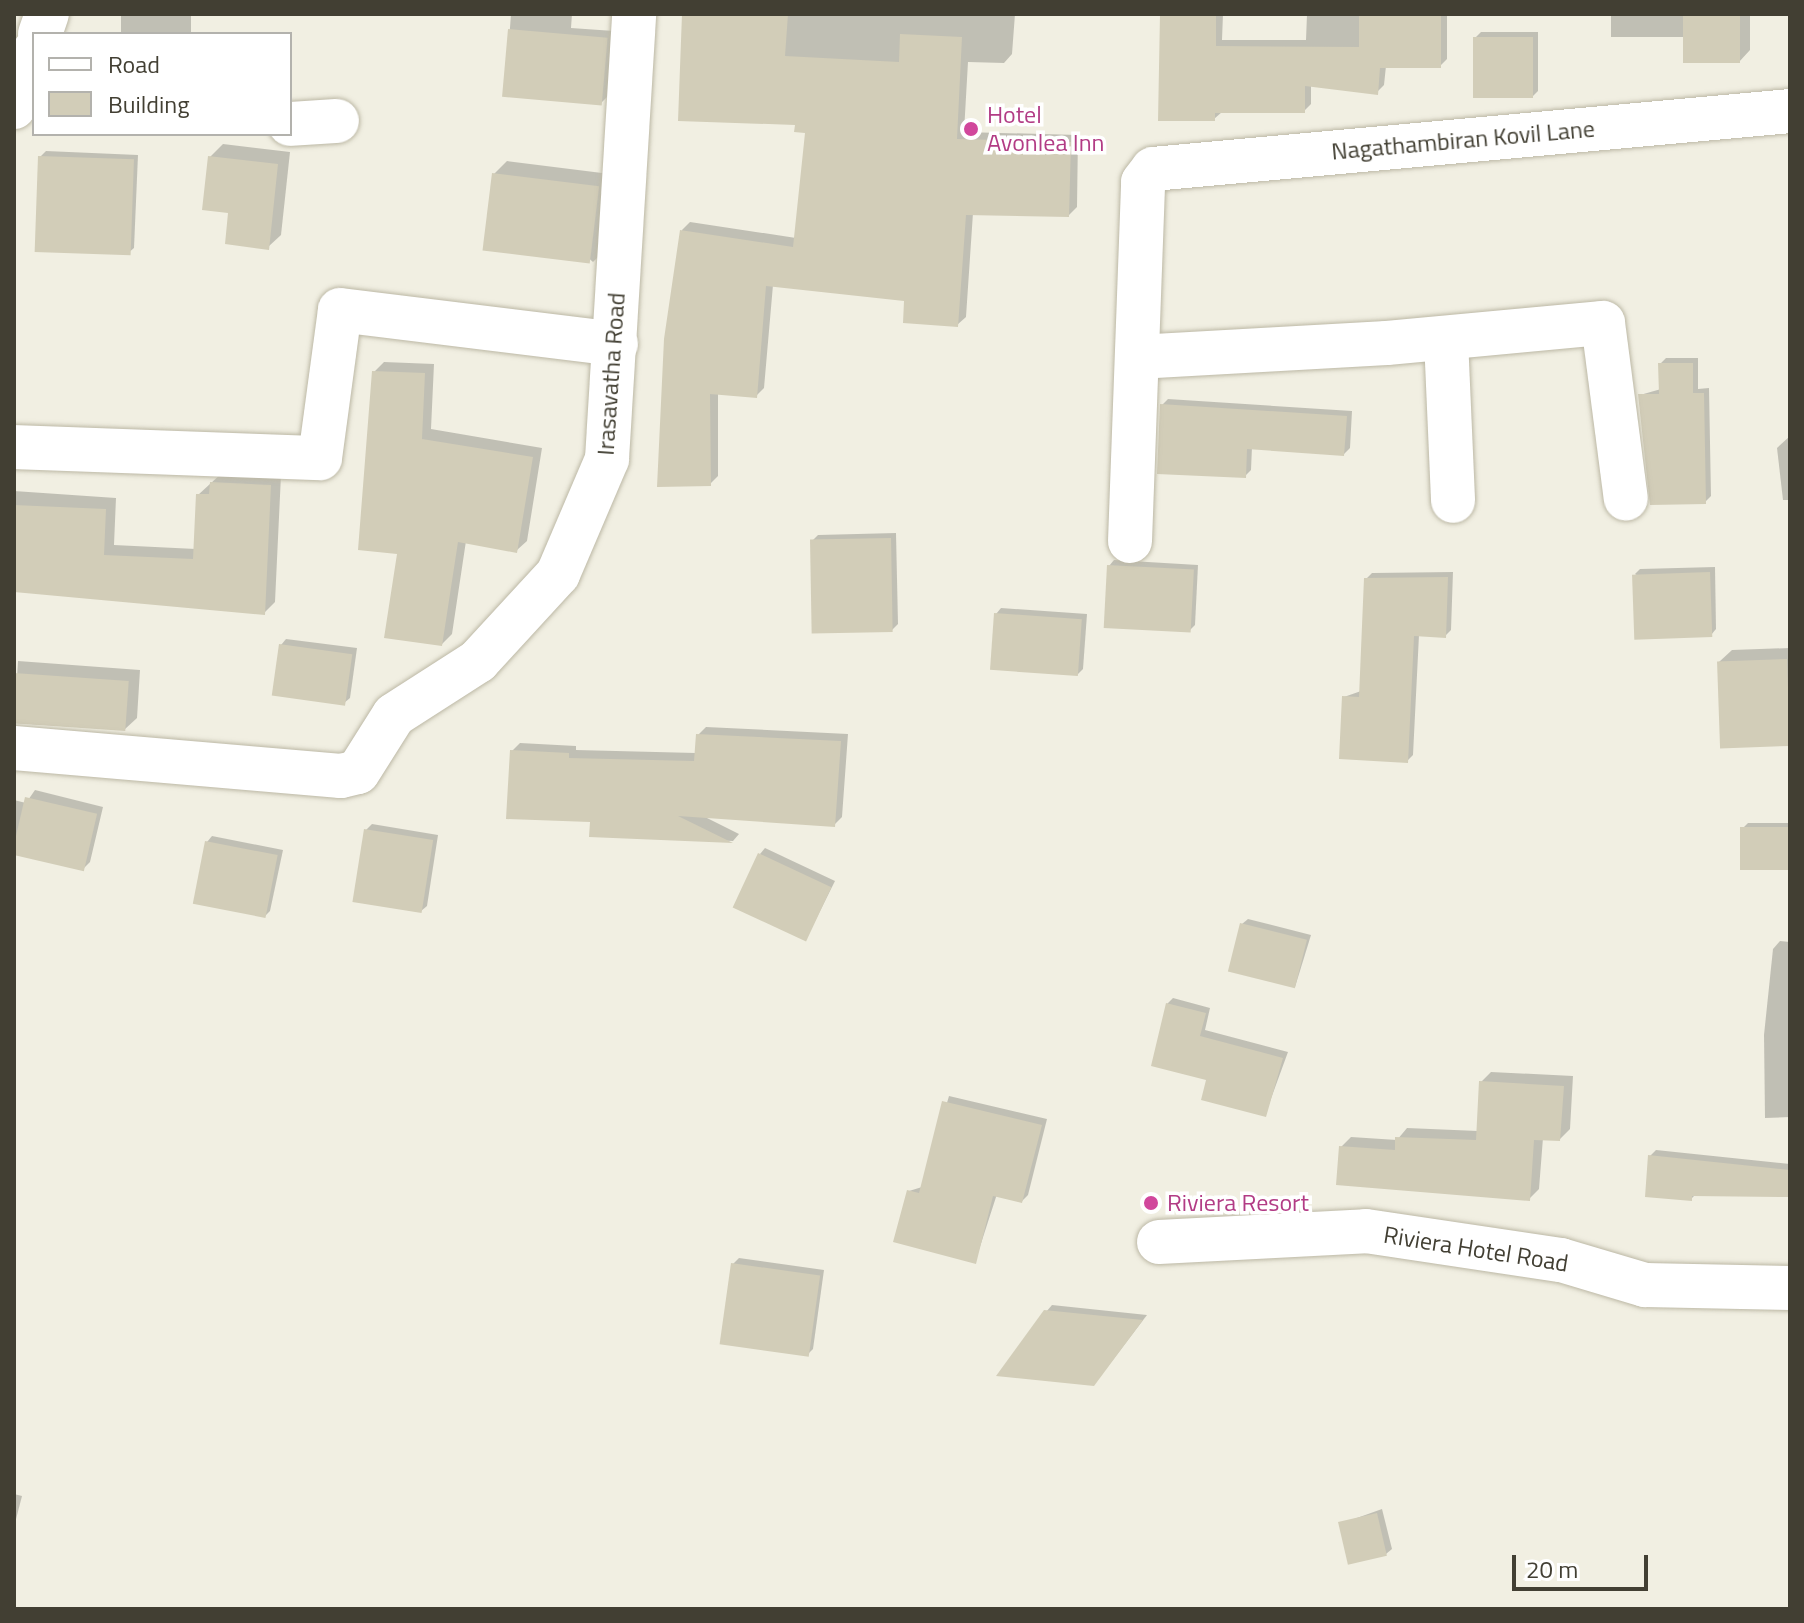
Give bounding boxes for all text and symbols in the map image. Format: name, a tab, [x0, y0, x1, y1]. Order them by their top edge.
legend	[32, 32, 292, 136]
text: Road	[108, 46, 160, 82]
text: Building	[108, 86, 190, 122]
place label: Hotel Avonlea Inn	[987, 101, 1104, 157]
street label: Nagathambiran Kovil Lane	[1330, 114, 1596, 166]
marker: Hotel Avonlea Inn	[962, 120, 980, 138]
street label: Irasavatha Road	[591, 292, 631, 456]
place label: Riviera Resort	[1167, 1189, 1309, 1217]
marker: Riviera Resort	[1142, 1194, 1160, 1212]
street label: Riviera Hotel Road	[1382, 1220, 1570, 1278]
scale bar	[1516, 1539, 1652, 1589]
text: 20 m	[1526, 1551, 1578, 1587]

